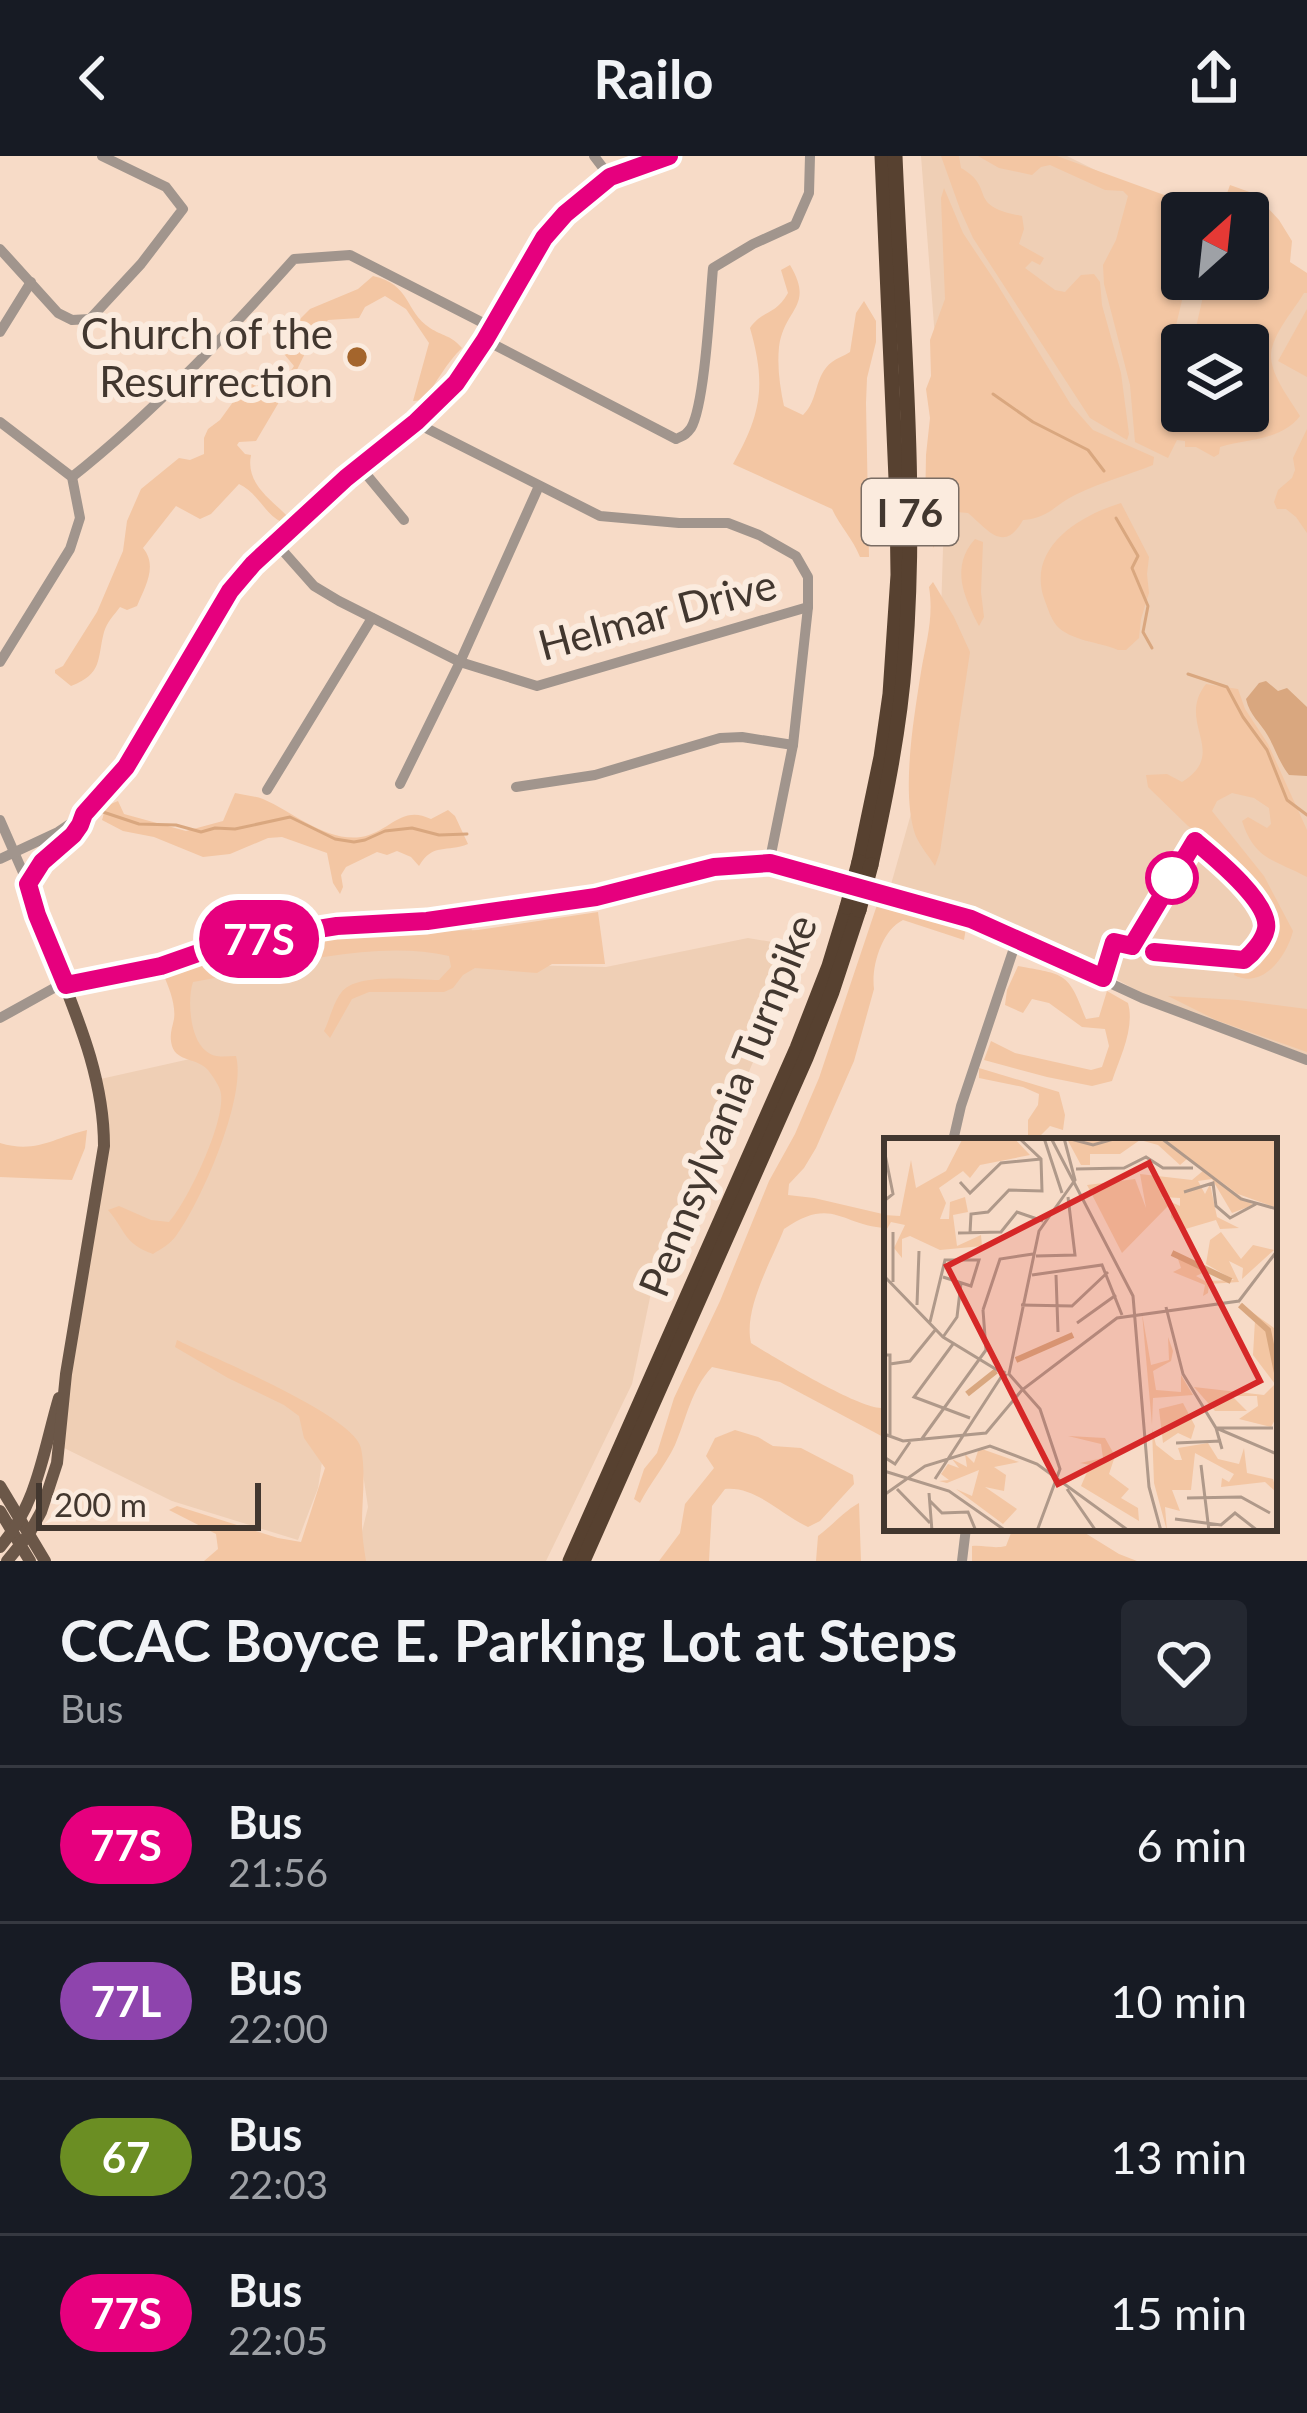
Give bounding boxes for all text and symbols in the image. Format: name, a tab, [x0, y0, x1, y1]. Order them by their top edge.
icon: back	[60, 45, 126, 111]
icon: share	[1181, 45, 1247, 111]
text: Railo	[594, 46, 713, 111]
north arrow	[1161, 192, 1269, 300]
map controls	[1161, 192, 1269, 432]
place label: Church of the Resurrection	[81, 308, 333, 406]
button: layers	[1161, 324, 1269, 432]
marker: Church of the Resurrection	[344, 344, 370, 370]
road number: I 76	[862, 479, 958, 545]
street label: Helmar Drive	[533, 558, 781, 670]
unlabelled marker	[1147, 853, 1197, 903]
line badge: 77S	[190, 900, 328, 978]
street label: Pennsylvania Turnpike	[628, 907, 826, 1303]
text: 77S	[223, 914, 295, 964]
inset map	[884, 1138, 1277, 1531]
scale bar	[36, 1477, 261, 1530]
text: 200 m	[54, 1484, 147, 1524]
button: heart	[1121, 1600, 1247, 1726]
text: CCAC Boyce E. Parking Lot at Steps	[60, 1606, 957, 1674]
text: Bus	[60, 1685, 123, 1731]
text: Bus	[228, 1795, 302, 1849]
text: 6 min	[1136, 1818, 1247, 1872]
text: 77S	[90, 1820, 162, 1870]
text: 21:56	[228, 1849, 328, 1895]
text: Bus	[228, 1951, 302, 2005]
text: 10 min	[1110, 1974, 1247, 2028]
text: 77L	[91, 1976, 161, 2026]
text: 22:00	[228, 2005, 328, 2051]
text: Bus	[228, 2107, 302, 2161]
text: 13 min	[1110, 2130, 1247, 2184]
text: 67	[102, 2132, 150, 2182]
text: 22:03	[228, 2161, 328, 2207]
text: Bus	[228, 2263, 302, 2317]
text: 15 min	[1110, 2286, 1247, 2340]
text: 77S	[90, 2288, 162, 2338]
text: 22:05	[228, 2317, 328, 2363]

